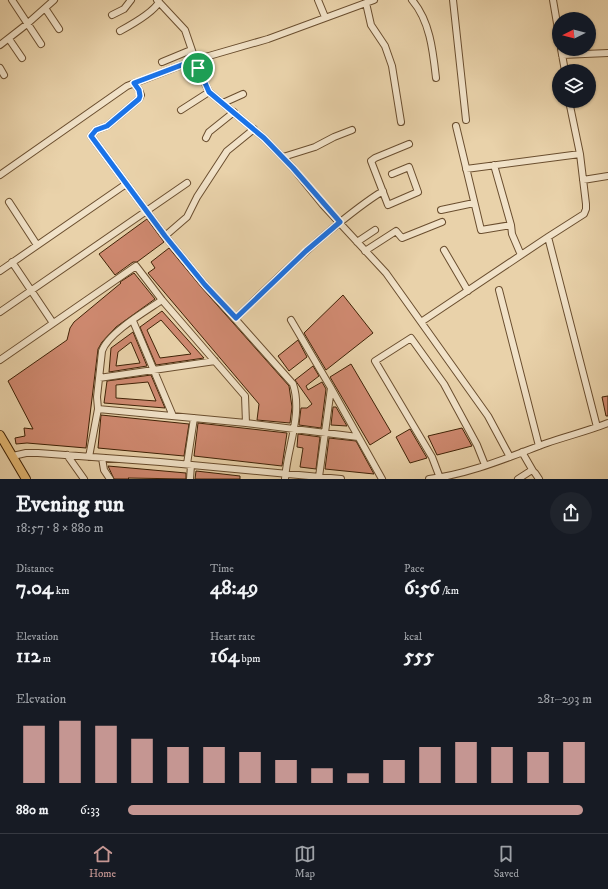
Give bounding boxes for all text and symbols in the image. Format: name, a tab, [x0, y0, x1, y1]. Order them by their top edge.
north arrow	[552, 12, 596, 56]
map controls	[552, 12, 596, 108]
pin	[181, 51, 215, 85]
icon: arrive	[187, 57, 209, 79]
button: layers	[552, 64, 596, 108]
text: Evening run	[16, 491, 124, 518]
button: share	[550, 492, 592, 534]
text: 18:57 · 8 × 880 m	[16, 520, 104, 536]
text: Distance	[16, 562, 54, 576]
text: Time	[210, 562, 234, 576]
text: Pace	[404, 562, 424, 576]
text: 7.04	[16, 576, 53, 601]
text: 48:49	[210, 576, 258, 601]
text: 6:56	[404, 576, 440, 601]
text: km	[53, 584, 69, 598]
text: /km	[440, 584, 459, 598]
text: Elevation	[16, 630, 59, 644]
text: Heart rate	[210, 630, 255, 644]
text: kcal	[404, 630, 422, 644]
text: 112	[16, 644, 41, 669]
text: 164	[210, 644, 239, 669]
text: 555	[404, 644, 434, 669]
text: m	[41, 652, 51, 666]
text: bpm	[239, 652, 261, 666]
text: Elevation	[16, 691, 66, 707]
text: 281–293 m	[537, 691, 592, 707]
text: 880 m	[16, 802, 49, 818]
text: 6:33	[80, 802, 100, 818]
tab: Home	[89, 843, 116, 881]
tab: Map	[294, 843, 316, 881]
tab: Saved	[494, 843, 519, 881]

